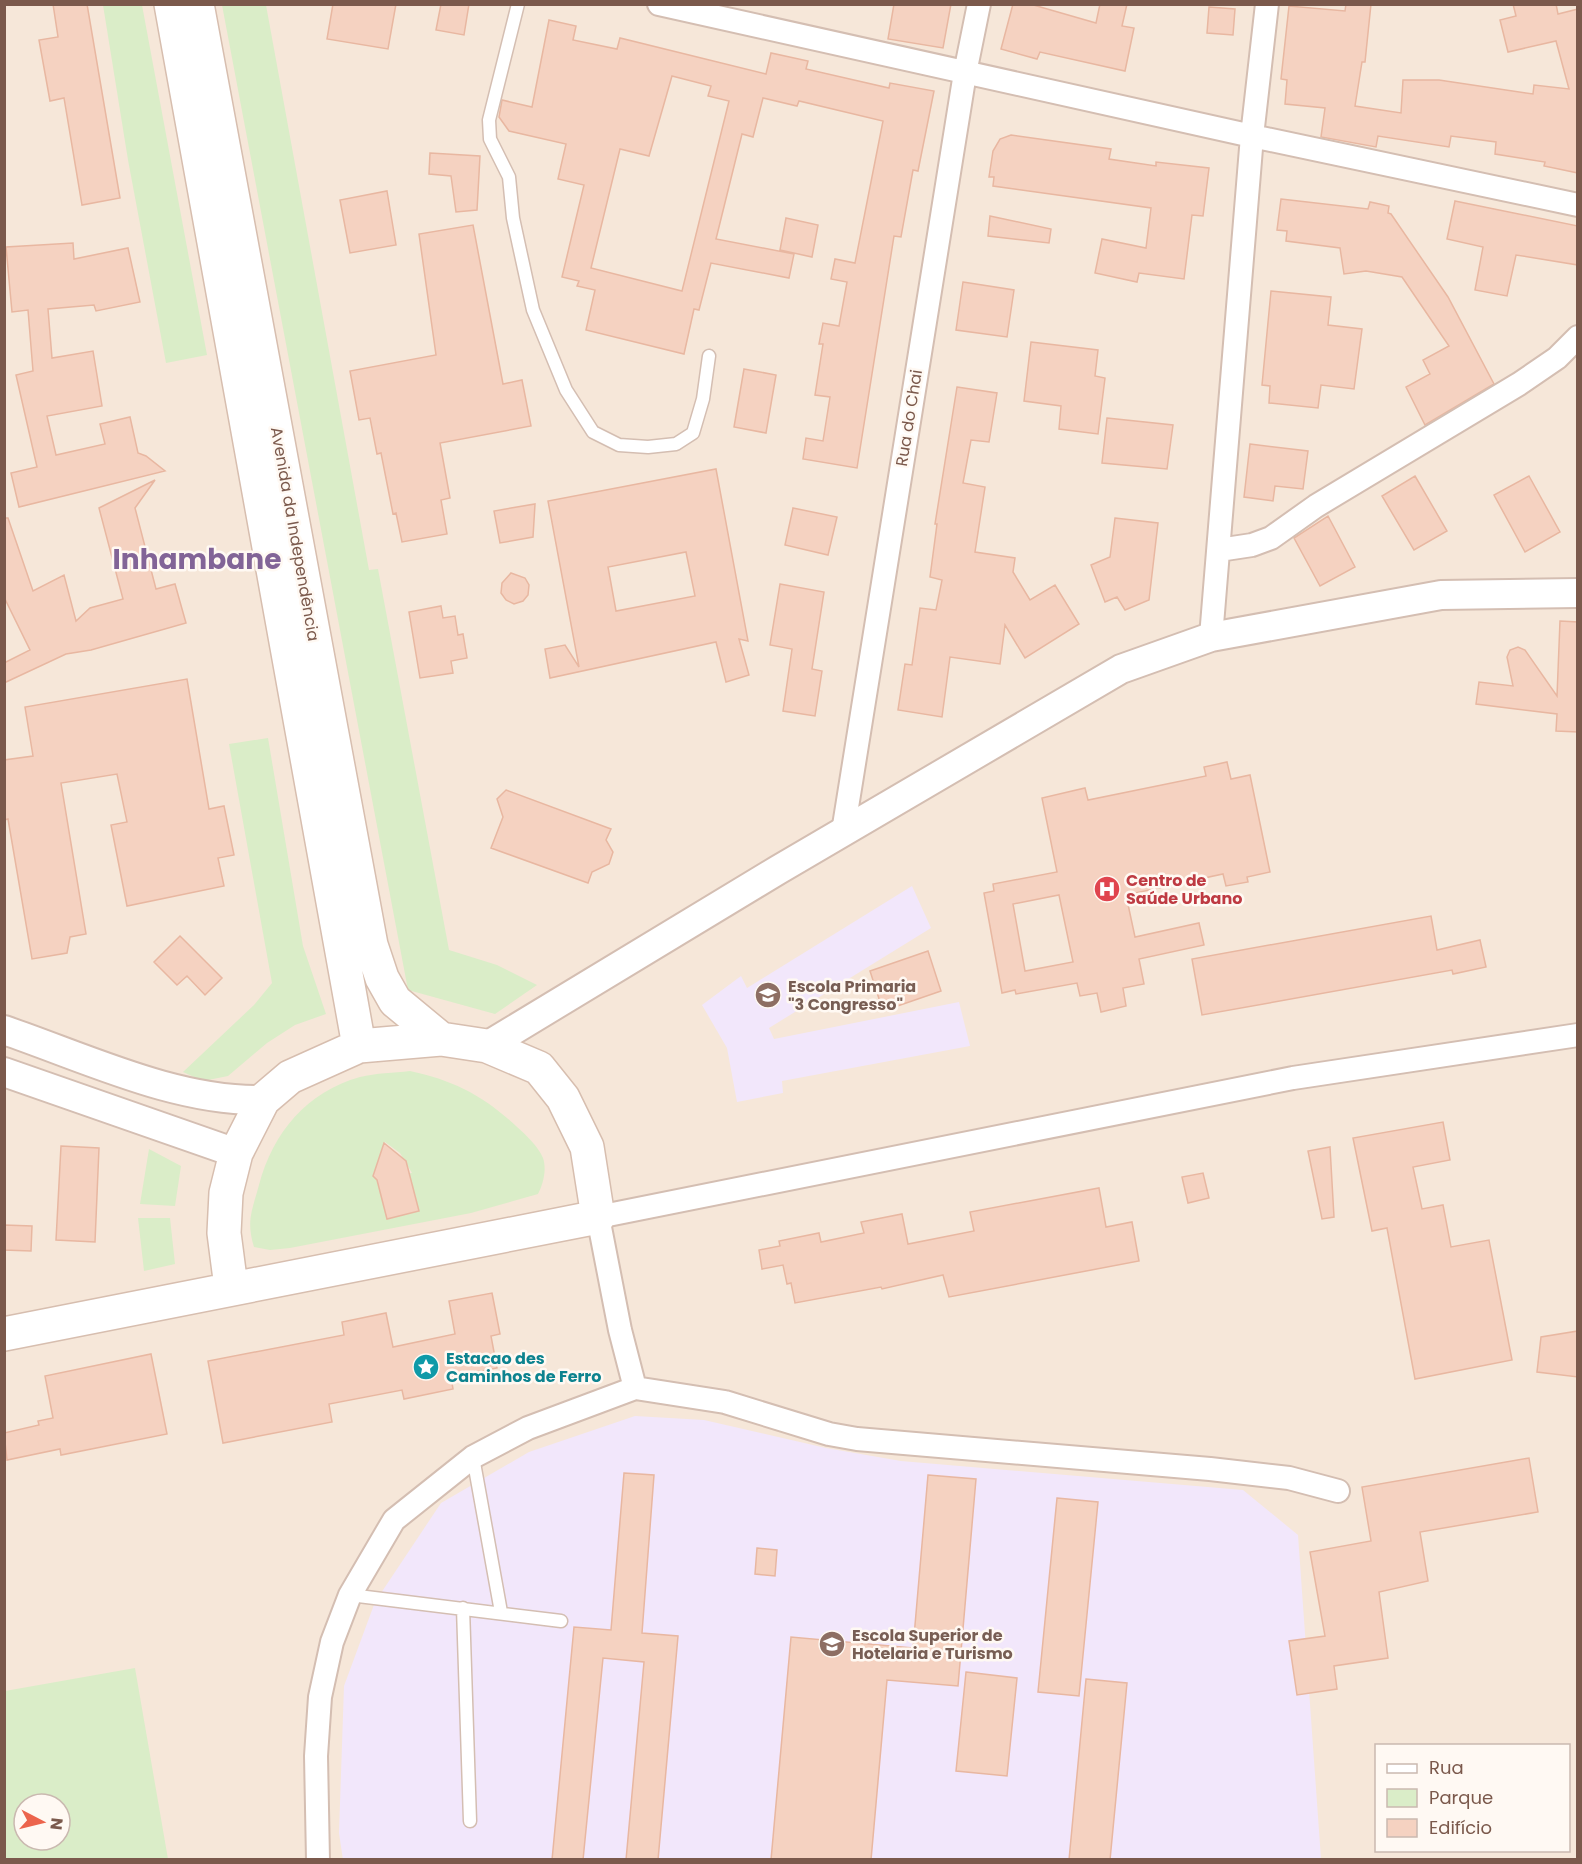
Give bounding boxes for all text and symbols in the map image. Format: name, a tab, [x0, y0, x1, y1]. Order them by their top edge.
street label: Rua do Chai	[890, 368, 928, 468]
street label: Avenida da Independência	[265, 425, 325, 643]
district label: Inhambane	[113, 540, 281, 579]
place label: Centro de Saúde Urbano	[1126, 869, 1242, 910]
hospital icon: Centro de Saúde Urbano	[1092, 874, 1122, 904]
place label: Escola Primaria "3 Congresso"	[788, 975, 916, 1016]
school or university icon: Escola Primaria "3 Congresso"	[753, 980, 783, 1010]
place label: Estacao des Caminhos de Ferro	[446, 1347, 601, 1388]
place icon: Estacao des Caminhos de Ferro	[411, 1352, 441, 1382]
place label: Escola Superior de Hotelaria e Turismo	[852, 1624, 1013, 1665]
school or university icon: Escola Superior de Hotelaria e Turismo	[817, 1629, 847, 1659]
legend	[1375, 1744, 1570, 1852]
text: Rua	[1429, 1755, 1464, 1780]
text: Parque	[1429, 1785, 1493, 1810]
north arrow	[12, 1792, 72, 1852]
text: Edifício	[1429, 1815, 1492, 1840]
text: N	[44, 1816, 69, 1831]

